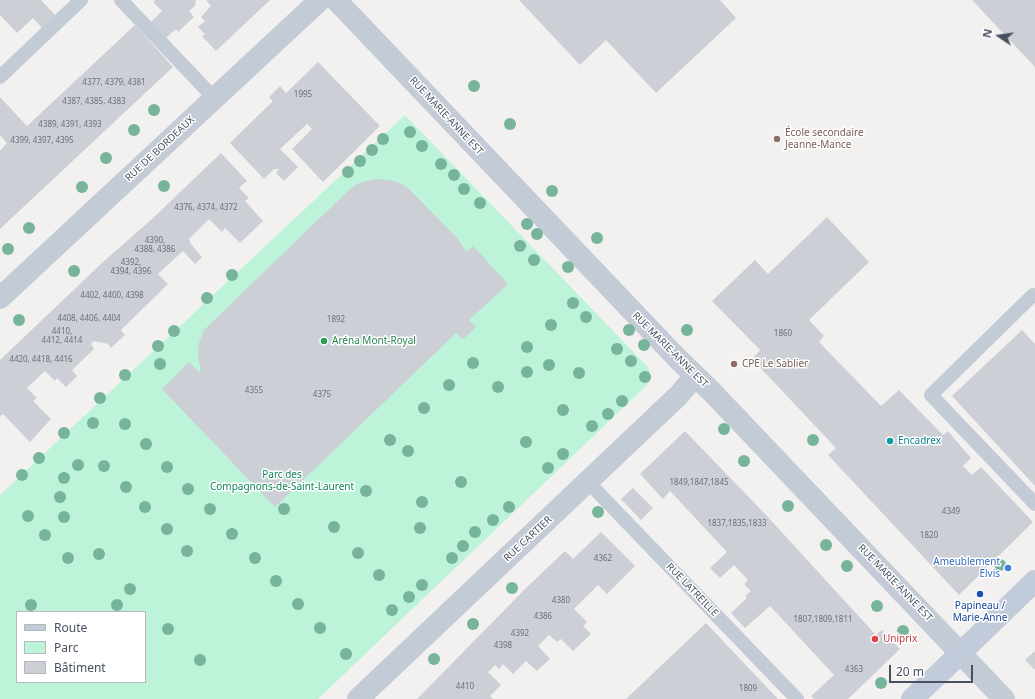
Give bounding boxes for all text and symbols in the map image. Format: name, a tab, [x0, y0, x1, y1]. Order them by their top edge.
north arrow	[979, 16, 1019, 56]
text: N	[979, 27, 995, 39]
street label: RUE MARIE-ANNE EST	[407, 75, 485, 157]
house number: 4377, 4379, 4381	[82, 78, 146, 88]
house number: 1995	[294, 90, 312, 100]
house number: 4387, 4385, 4383	[62, 97, 126, 107]
street label: RUE DE BORDEAUX	[123, 114, 197, 184]
house number: 4389, 4391, 4393	[38, 120, 102, 130]
place label: École secondaire Jeanne-Mance	[785, 127, 864, 150]
marker: École secondaire Jeanne-Mance	[772, 134, 782, 144]
house number: 4399, 4397, 4395	[10, 136, 74, 146]
house number: 4376, 4374, 4372	[174, 203, 238, 213]
house number: 4390, 4388, 4386	[135, 236, 175, 255]
house number: 4392, 4394, 4396	[111, 258, 151, 277]
house number: 4402, 4400, 4398	[80, 291, 144, 301]
street label: RUE MARIE-ANNE EST	[630, 310, 710, 390]
house number: 4408, 4406, 4404	[57, 314, 121, 324]
house number: 1892	[327, 315, 345, 325]
house number: 4410, 4412, 4414	[42, 327, 82, 346]
house number: 1860	[774, 329, 792, 339]
place label: Aréna Mont-Royal	[332, 335, 416, 347]
marker: Aréna Mont-Royal	[319, 336, 329, 346]
house number: 4420, 4418, 4416	[9, 355, 73, 365]
place label: CPE Le Sablier	[742, 358, 808, 370]
marker: CPE Le Sablier	[729, 359, 739, 369]
house number: 4355	[245, 386, 263, 396]
house number: 4375	[313, 390, 331, 400]
place label: Encadrex	[898, 435, 941, 447]
marker: Encadrex	[885, 436, 895, 446]
park label: Parc des Compagnons-de-Saint-Laurent	[210, 469, 354, 492]
house number: 1849,1847,1845	[669, 478, 729, 488]
house number: 4349	[942, 507, 960, 517]
street label: RUE CARTIER	[501, 514, 555, 564]
house number: 1837,1835,1833	[707, 519, 767, 529]
house number: 1820	[920, 531, 938, 541]
street label: RUE MARIE-ANNE EST	[855, 542, 935, 624]
house number: 4362	[594, 554, 612, 564]
place label: Ameublement Elvis	[933, 556, 1000, 580]
street label: RUE LATREILLE	[664, 561, 720, 619]
marker: Ameublement Elvis	[1003, 563, 1013, 573]
marker: Papineau / Marie-Anne	[975, 589, 985, 599]
house number: 4380	[552, 596, 570, 606]
place label: Papineau / Marie-Anne	[953, 600, 1007, 624]
legend	[16, 611, 146, 683]
house number: 4386	[534, 612, 552, 622]
house number: 1807,1809,1811	[793, 615, 853, 625]
text: Route	[54, 619, 87, 636]
house number: 4392	[511, 629, 529, 639]
place label: Uniprix	[883, 633, 917, 645]
marker: Uniprix	[870, 634, 880, 644]
text: Parc	[54, 639, 78, 656]
house number: 4398	[494, 641, 512, 651]
scale bar	[891, 657, 975, 683]
text: Bâtiment	[54, 659, 106, 676]
text: 20 m	[896, 663, 924, 680]
house number: 4363	[845, 665, 863, 675]
house number: 4410	[456, 682, 474, 692]
house number: 1809	[739, 684, 757, 694]

